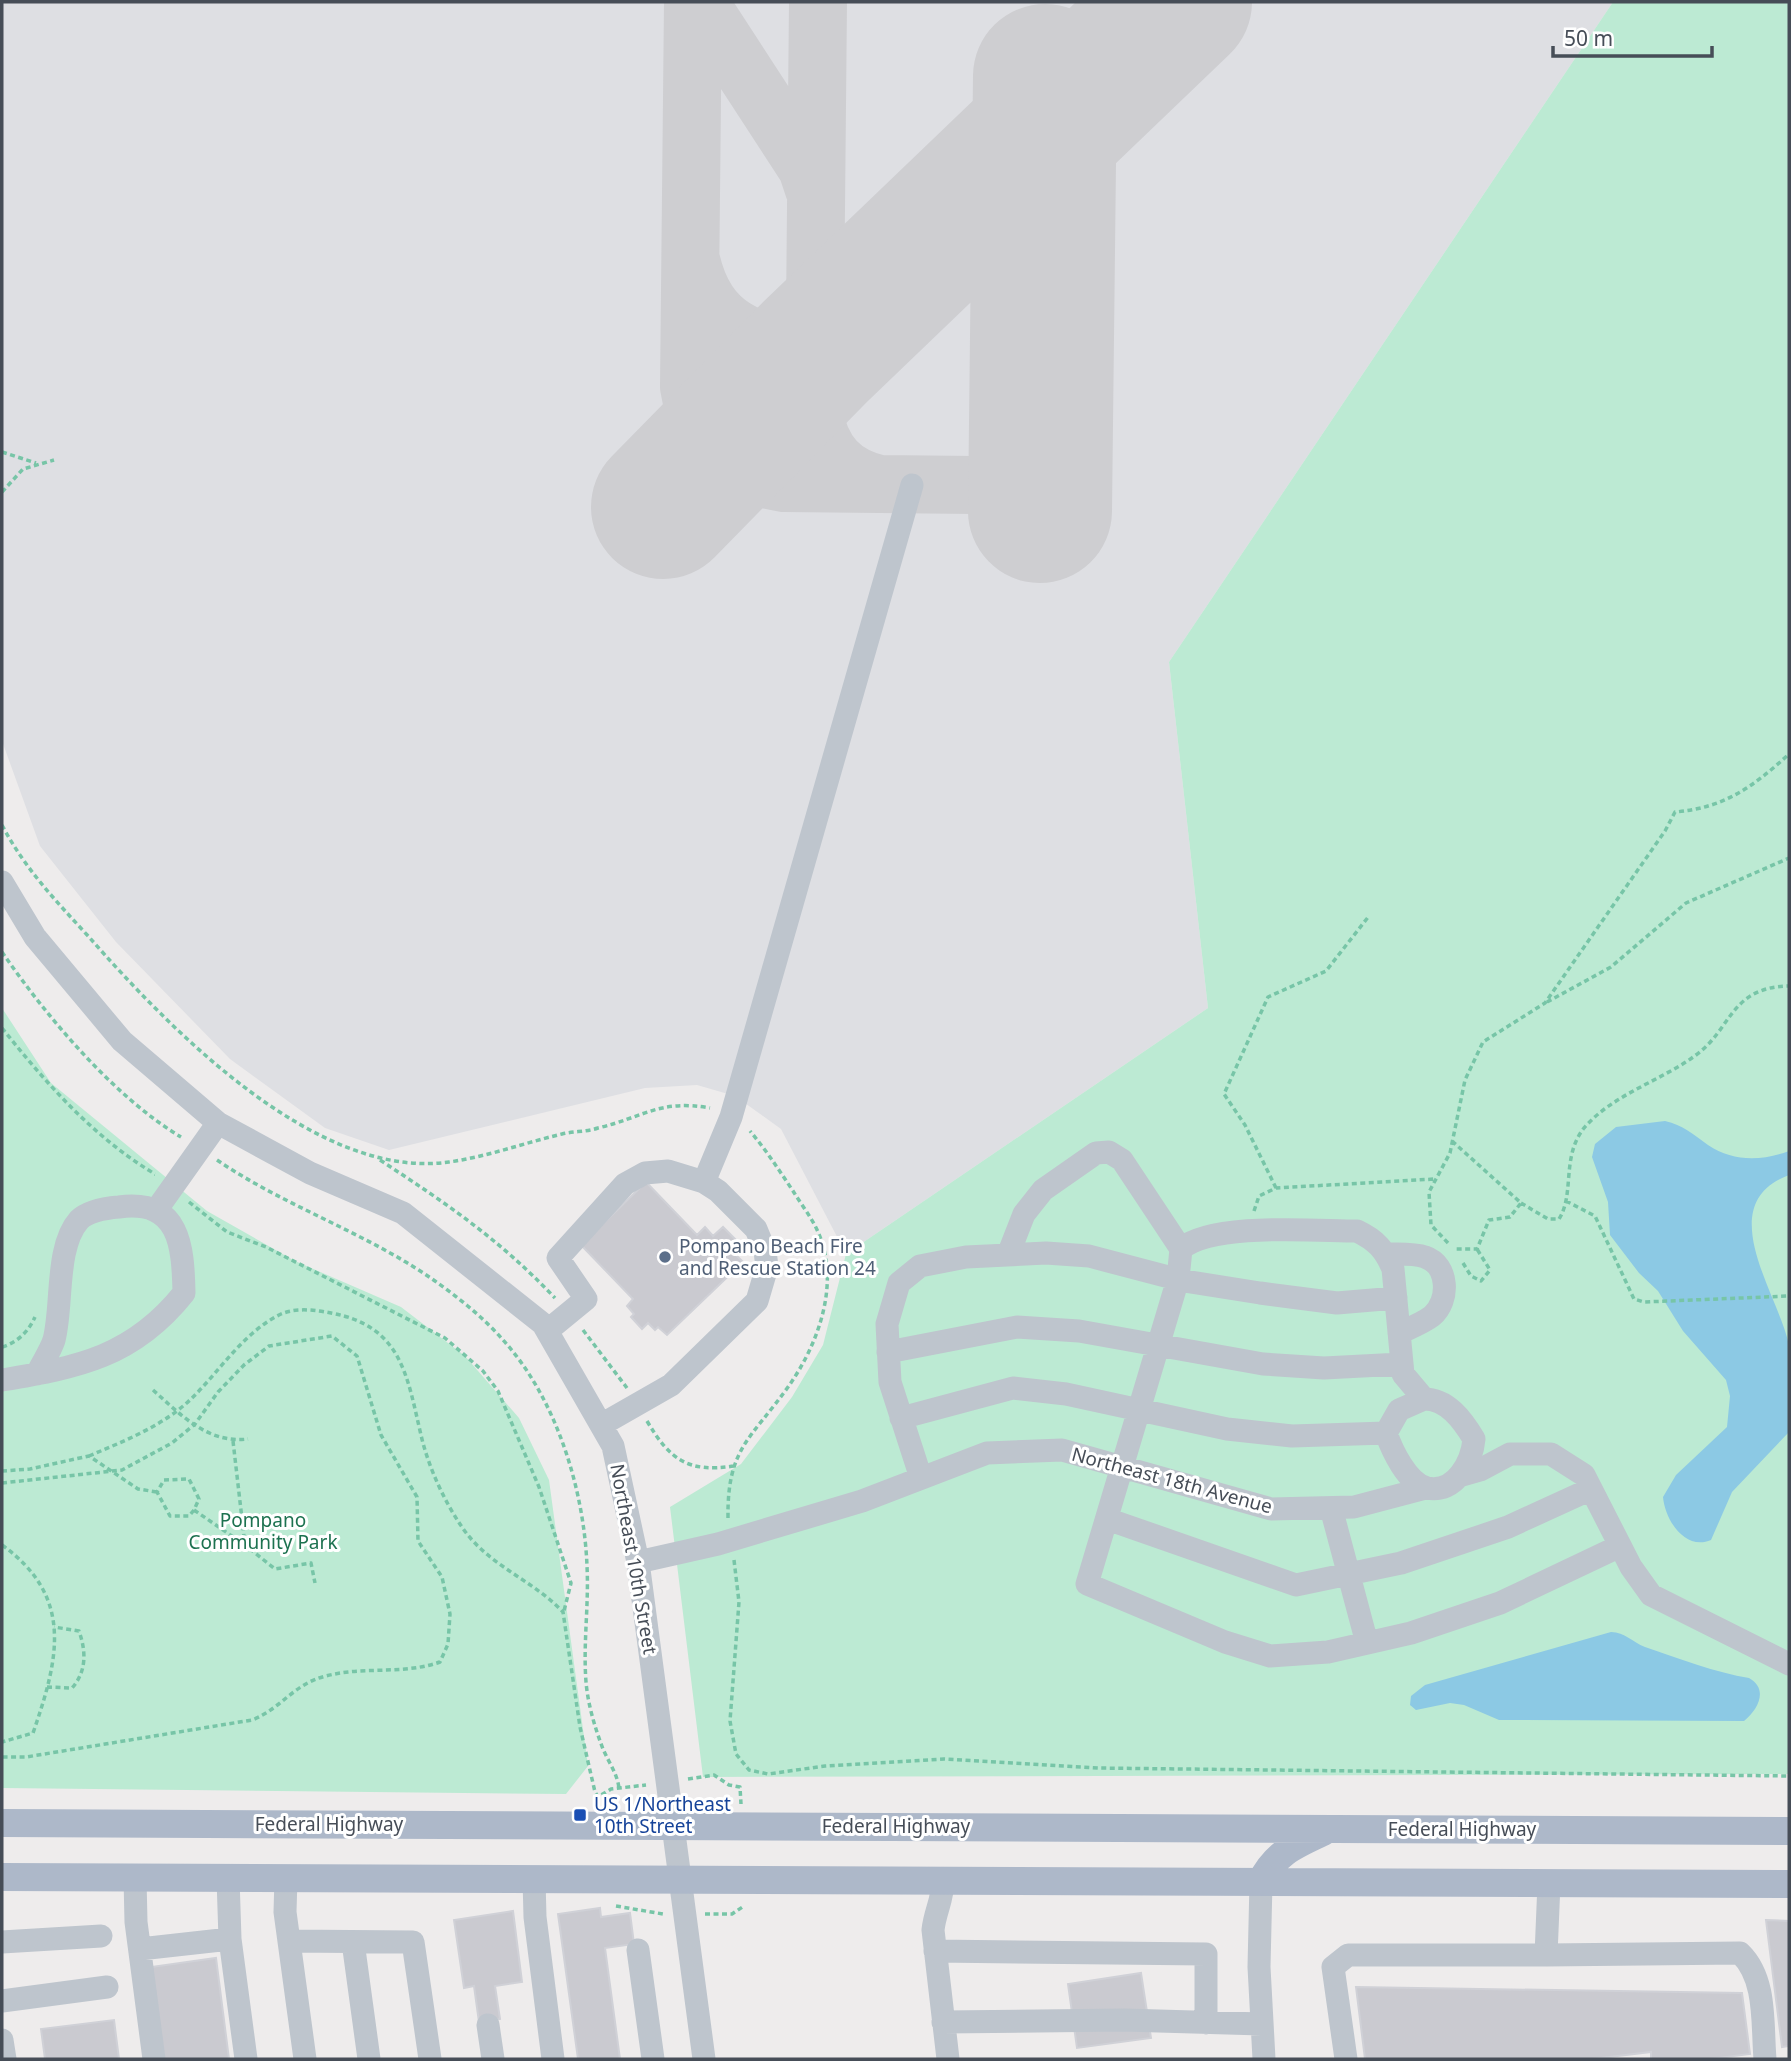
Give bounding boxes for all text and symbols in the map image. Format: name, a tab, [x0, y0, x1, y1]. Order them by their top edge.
scale bar	[1553, 14, 1712, 58]
text: 50 m	[1564, 24, 1613, 52]
place label: Pompano Beach Fire and Rescue Station 24	[679, 1233, 876, 1281]
marker: Pompano Beach Fire and Rescue Station 24	[657, 1249, 673, 1265]
street label: Northeast 18th Avenue	[1069, 1441, 1275, 1519]
street label: Northeast 10th Street	[604, 1462, 664, 1656]
park label: Pompano Community Park	[188, 1507, 338, 1555]
place label: US 1/Northeast 10th Street	[594, 1791, 731, 1839]
marker: US 1/Northeast 10th Street	[572, 1807, 588, 1823]
street label: Federal Highway	[255, 1811, 404, 1837]
street label: Federal Highway	[822, 1813, 971, 1839]
street label: Federal Highway	[1388, 1816, 1537, 1842]

